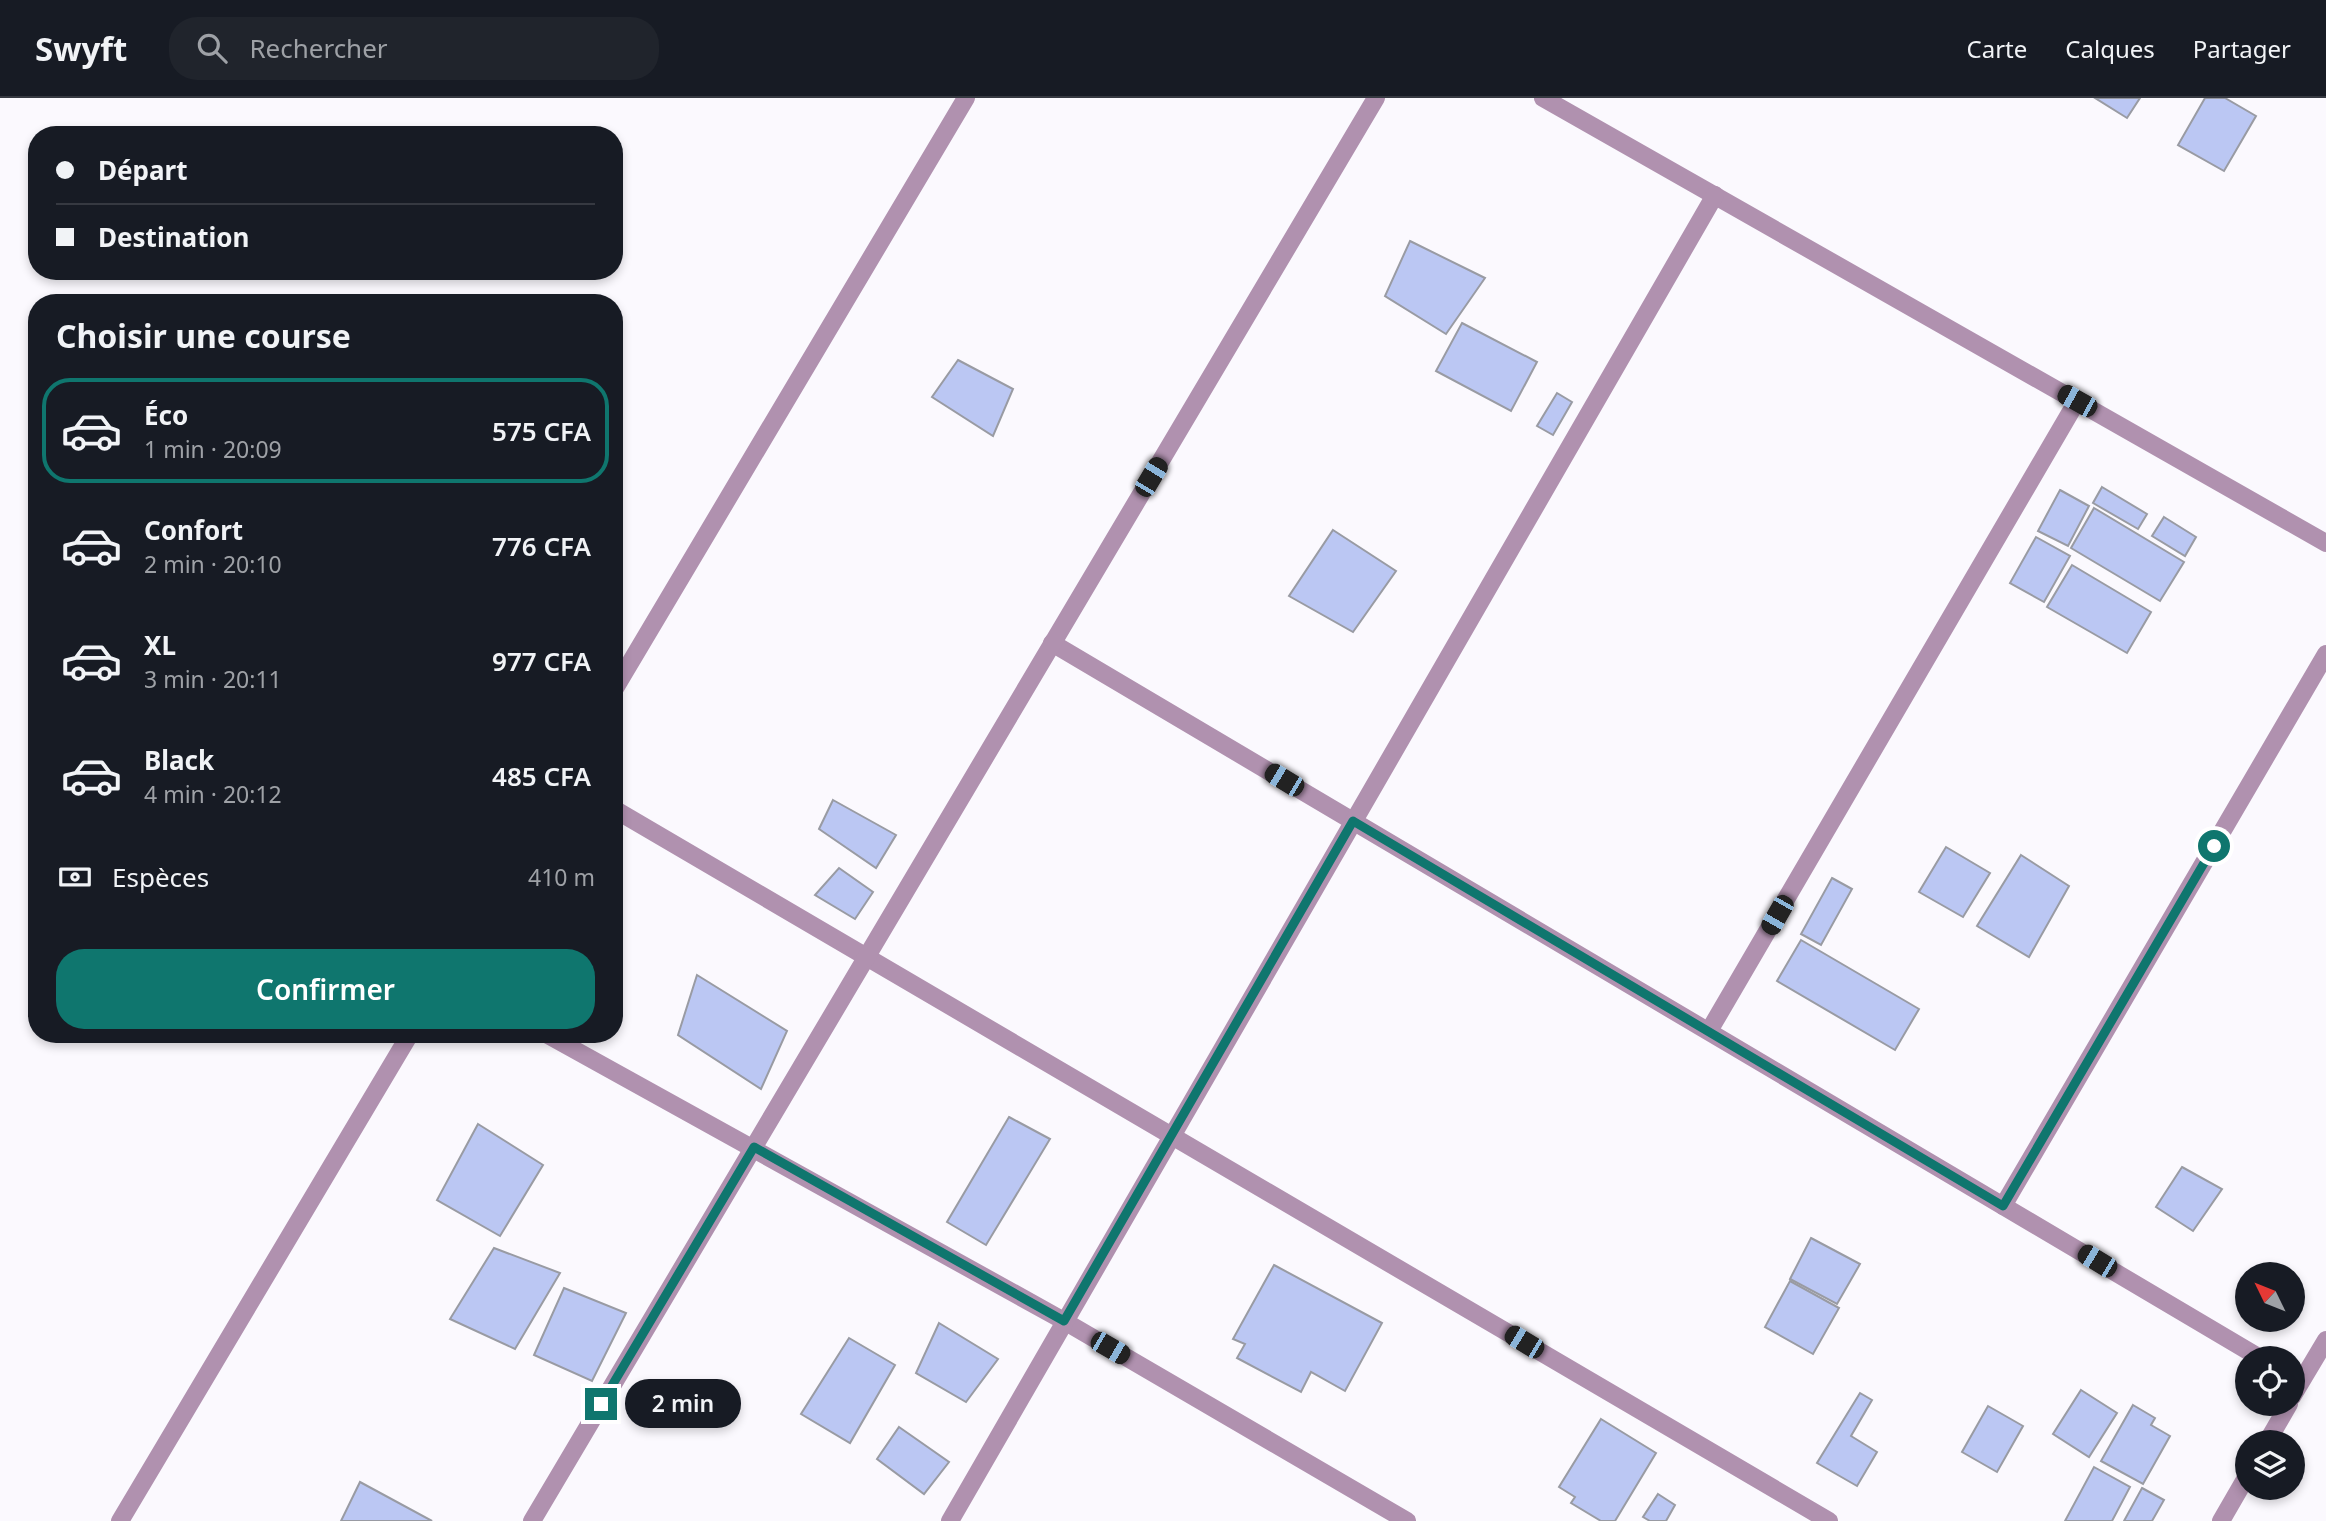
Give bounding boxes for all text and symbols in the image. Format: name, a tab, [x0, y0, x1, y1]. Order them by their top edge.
search box	[169, 17, 659, 80]
text: Swyft	[35, 26, 127, 71]
icon: search	[193, 29, 231, 67]
text: Rechercher	[249, 30, 388, 66]
text: Carte	[1967, 32, 2027, 65]
text: Calques	[2065, 32, 2155, 65]
text: Partager	[2193, 32, 2291, 65]
text: Départ	[98, 152, 187, 188]
text: Destination	[98, 219, 249, 255]
text: Choisir une course	[56, 314, 351, 357]
car	[2054, 382, 2101, 420]
text: Éco	[144, 397, 188, 433]
icon: car	[60, 399, 123, 462]
text: 575 CFA	[492, 413, 591, 449]
text: 1 min · 20:09	[144, 433, 282, 465]
car	[1132, 454, 1171, 500]
text: Confort	[144, 512, 243, 548]
icon: car	[60, 514, 123, 577]
text: 776 CFA	[492, 528, 591, 564]
text: 2 min · 20:10	[144, 548, 282, 580]
text: XL	[144, 627, 176, 663]
icon: car	[60, 629, 123, 692]
text: 977 CFA	[492, 643, 591, 679]
text: 3 min · 20:11	[144, 663, 282, 695]
text: Black	[144, 742, 214, 778]
icon: car	[60, 744, 123, 807]
text: 485 CFA	[492, 758, 591, 794]
car	[1261, 760, 1308, 800]
text: 4 min · 20:12	[144, 778, 282, 810]
route start	[2198, 830, 2230, 862]
icon: cash	[56, 858, 94, 896]
text: Espèces	[112, 859, 209, 895]
text: 410 m	[528, 861, 595, 893]
car	[1758, 892, 1797, 938]
button: Confirmer	[56, 949, 595, 1029]
car	[2074, 1241, 2121, 1281]
north arrow	[2235, 1262, 2305, 1332]
map controls	[2235, 1262, 2305, 1500]
car	[1501, 1322, 1548, 1362]
car	[1087, 1328, 1134, 1368]
button: locate	[2235, 1346, 2305, 1416]
callout: 2 min	[626, 1380, 741, 1428]
text: 2 min	[652, 1387, 714, 1419]
route end	[585, 1388, 617, 1420]
button: layers	[2235, 1430, 2305, 1500]

